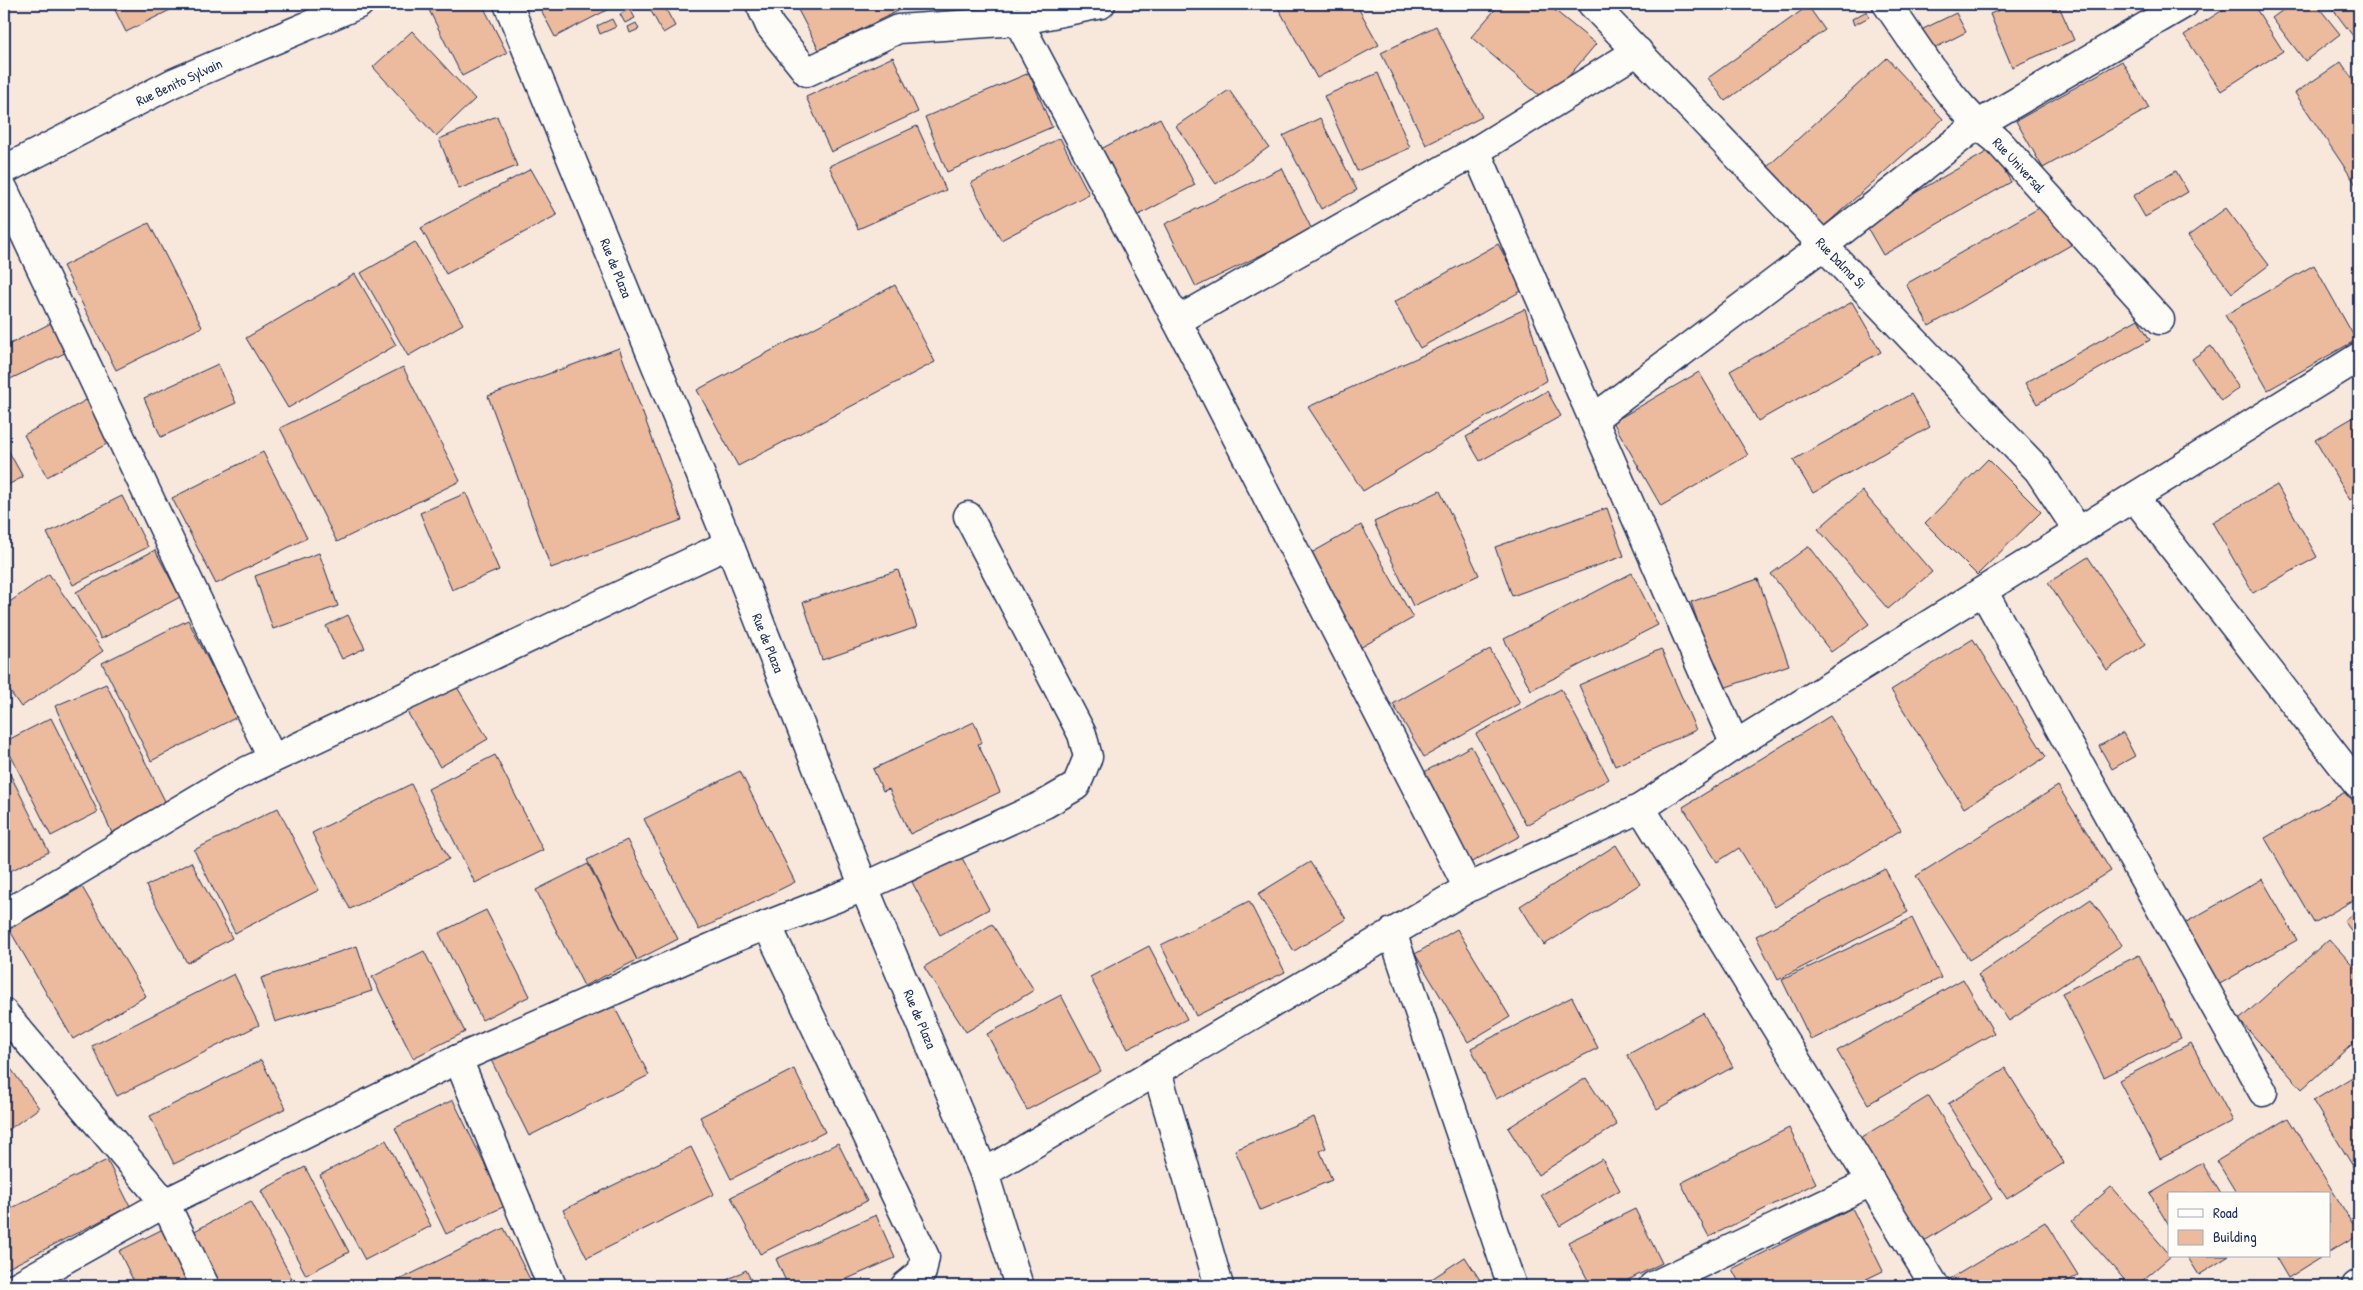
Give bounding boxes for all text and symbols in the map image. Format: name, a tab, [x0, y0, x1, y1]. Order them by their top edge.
street label: Rue Benito Sylvain	[133, 53, 225, 111]
street label: Rue Universal	[1989, 133, 2050, 197]
street label: Rue Dalma Si	[1812, 233, 1871, 292]
street label: Rue de Plaza	[596, 235, 637, 301]
street label: Rue de Plaza	[748, 610, 789, 676]
street label: Rue de Plaza	[900, 986, 942, 1052]
legend	[2168, 1192, 2330, 1258]
text: Road	[2213, 1202, 2238, 1223]
text: Building	[2213, 1226, 2257, 1247]

